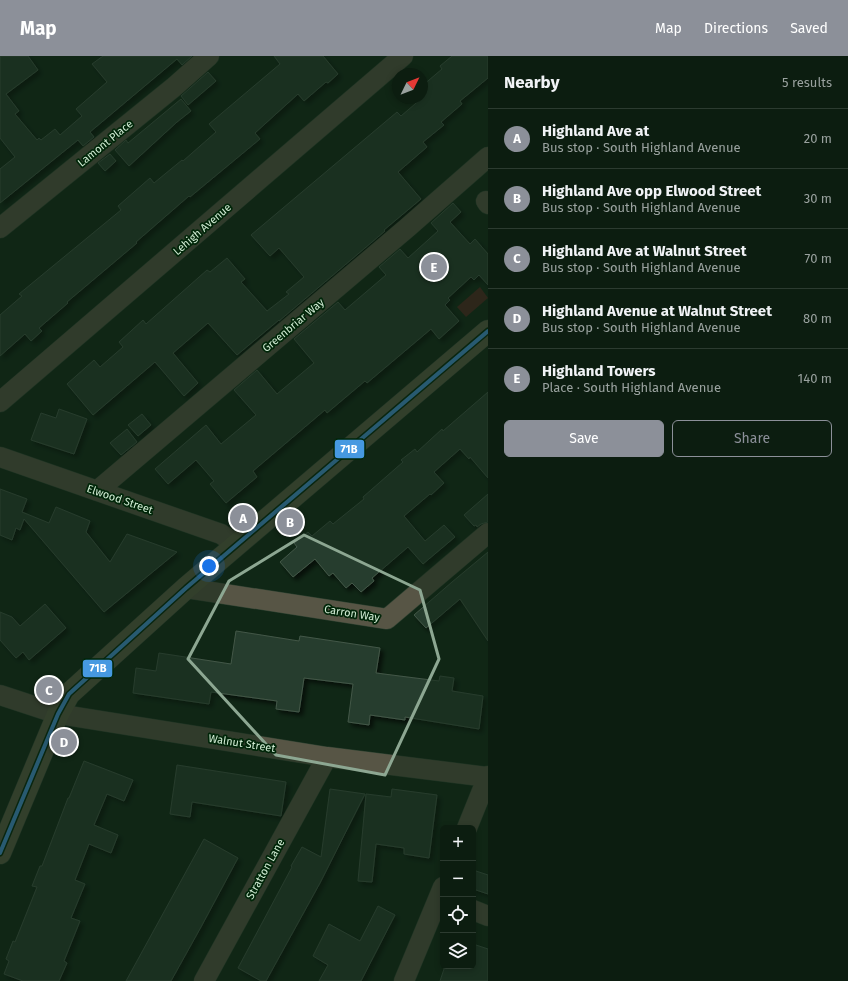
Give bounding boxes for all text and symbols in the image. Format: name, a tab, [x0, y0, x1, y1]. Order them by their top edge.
text: Map	[20, 17, 57, 40]
text: Map	[655, 20, 682, 37]
text: Directions	[704, 20, 768, 37]
text: Saved	[790, 20, 828, 37]
north arrow	[392, 68, 428, 104]
text: Nearby	[504, 72, 559, 93]
text: 5 results	[782, 75, 832, 90]
street label: Lamont Place	[75, 117, 135, 170]
text: Highland Ave at	[542, 122, 649, 140]
text: A	[513, 131, 521, 146]
text: 20 m	[804, 131, 832, 146]
text: Bus stop · South Highland Avenue	[542, 140, 741, 155]
text: Highland Ave opp Elwood Street	[542, 182, 761, 200]
text: B	[513, 191, 521, 206]
text: 30 m	[804, 191, 832, 206]
text: Bus stop · South Highland Avenue	[542, 200, 741, 215]
street label: Lehigh Avenue	[171, 201, 234, 258]
text: Highland Ave at Walnut Street	[542, 242, 746, 260]
text: C	[513, 251, 521, 266]
text: 70 m	[805, 251, 832, 266]
pin: E	[421, 252, 447, 282]
text: Bus stop · South Highland Avenue	[542, 260, 741, 275]
street label: Greenbriar Way	[260, 296, 327, 355]
text: Highland Avenue at Walnut Street	[542, 302, 772, 320]
text: D	[513, 311, 521, 326]
text: 80 m	[803, 311, 832, 326]
text: Bus stop · South Highland Avenue	[542, 320, 741, 335]
text: Highland Towers	[542, 362, 656, 380]
text: E	[514, 371, 520, 386]
text: 140 m	[798, 371, 832, 386]
text: Place · South Highland Avenue	[542, 380, 721, 395]
button: Save	[504, 420, 664, 457]
button: Share	[672, 420, 832, 457]
line badge: 71B	[334, 439, 365, 459]
text: 71B	[341, 443, 358, 456]
street label: Elwood Street	[85, 482, 155, 517]
pin: A	[230, 503, 256, 533]
pin: B	[277, 507, 303, 537]
your location	[199, 556, 219, 576]
street label: Carron Way	[323, 603, 381, 624]
line badge: 71B	[82, 659, 113, 678]
text: 71B	[90, 662, 107, 675]
pin: C	[36, 675, 62, 705]
pin: D	[51, 727, 77, 757]
street label: Walnut Street	[208, 732, 276, 755]
map controls	[440, 825, 476, 969]
button: +	[440, 825, 476, 861]
street label: Stratton Lane	[243, 837, 287, 902]
button: −	[440, 861, 476, 897]
button: locate	[440, 897, 476, 933]
button: layers	[440, 933, 476, 969]

